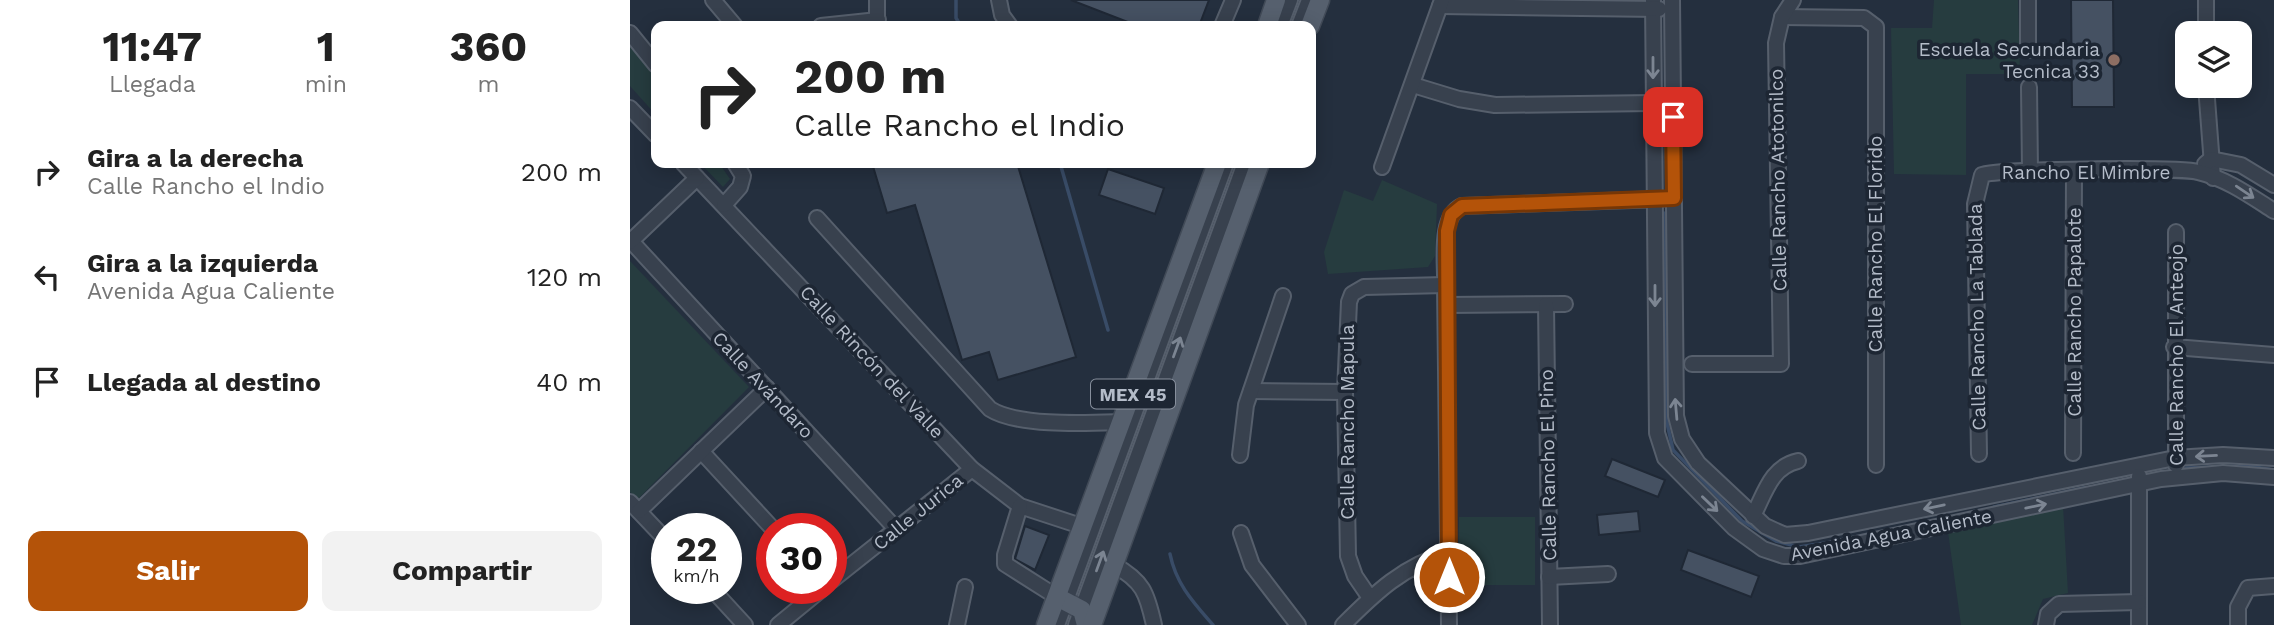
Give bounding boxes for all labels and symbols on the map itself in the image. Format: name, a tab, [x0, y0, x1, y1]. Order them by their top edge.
place label: Escuela Secundaria Tecnica 33	[1918, 38, 2100, 83]
marker: Escuela Secundaria Tecnica 33	[2106, 52, 2122, 68]
one-way arrow	[1646, 56, 1660, 79]
street label: Calle Rancho Atotonilco	[1765, 69, 1791, 291]
pin	[1643, 87, 1703, 147]
street label: Calle Rancho El Florido	[1864, 136, 1887, 352]
street label: Rancho El Mimbre	[2002, 161, 2170, 184]
one-way arrow	[2235, 184, 2254, 199]
street label: Calle Rancho La Tablada	[1964, 203, 1990, 431]
street label: Calle Rancho Papalote	[2063, 207, 2086, 417]
street label: Calle Rancho El Anteojo	[2165, 244, 2188, 466]
street label: Calle Rincón del Valle	[795, 281, 949, 443]
one-way arrow	[1648, 284, 1662, 307]
street label: Calle Rancho Mapula	[1336, 324, 1359, 520]
street label: Calle Avándaro	[708, 327, 818, 443]
one-way arrow	[1172, 337, 1185, 359]
street label: Calle Rancho El Pino	[1535, 369, 1561, 561]
road number: MEX 45	[1091, 380, 1175, 408]
one-way arrow	[1669, 399, 1682, 421]
one-way arrow	[2195, 450, 2218, 463]
street label: Calle Jurica	[868, 469, 968, 555]
one-way arrow	[1701, 495, 1718, 512]
one-way arrow	[2024, 499, 2047, 513]
one-way arrow	[1923, 501, 1946, 515]
street label: Avenida Agua Caliente	[1788, 504, 1994, 566]
speed limit sign: 30	[756, 513, 847, 604]
position arrow	[1412, 540, 1486, 614]
one-way arrow	[1095, 551, 1107, 573]

